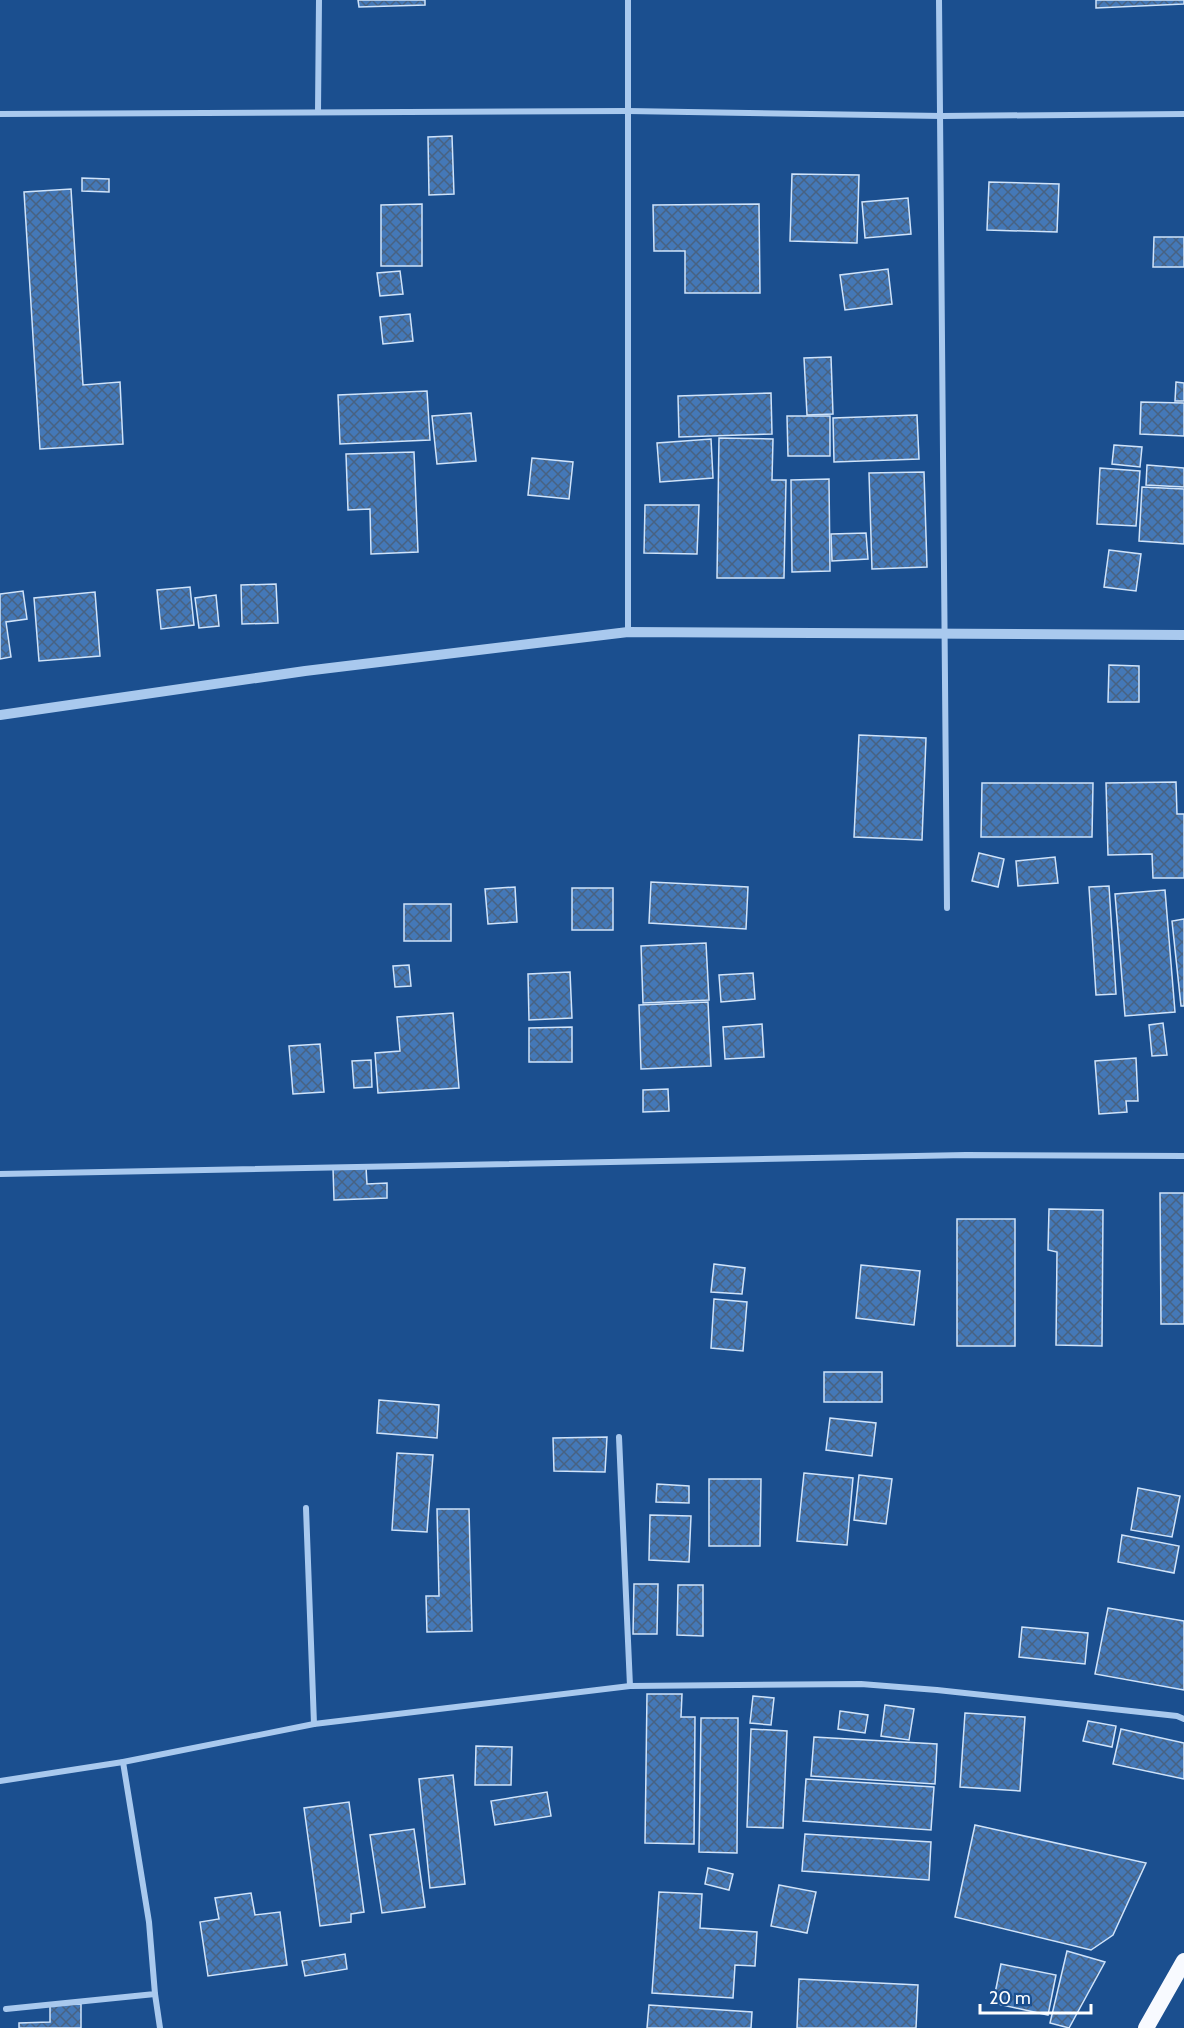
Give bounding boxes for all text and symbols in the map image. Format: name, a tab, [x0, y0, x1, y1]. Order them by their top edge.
scale bar	[980, 1977, 1091, 2015]
text: 20 m	[989, 1987, 1031, 2009]

